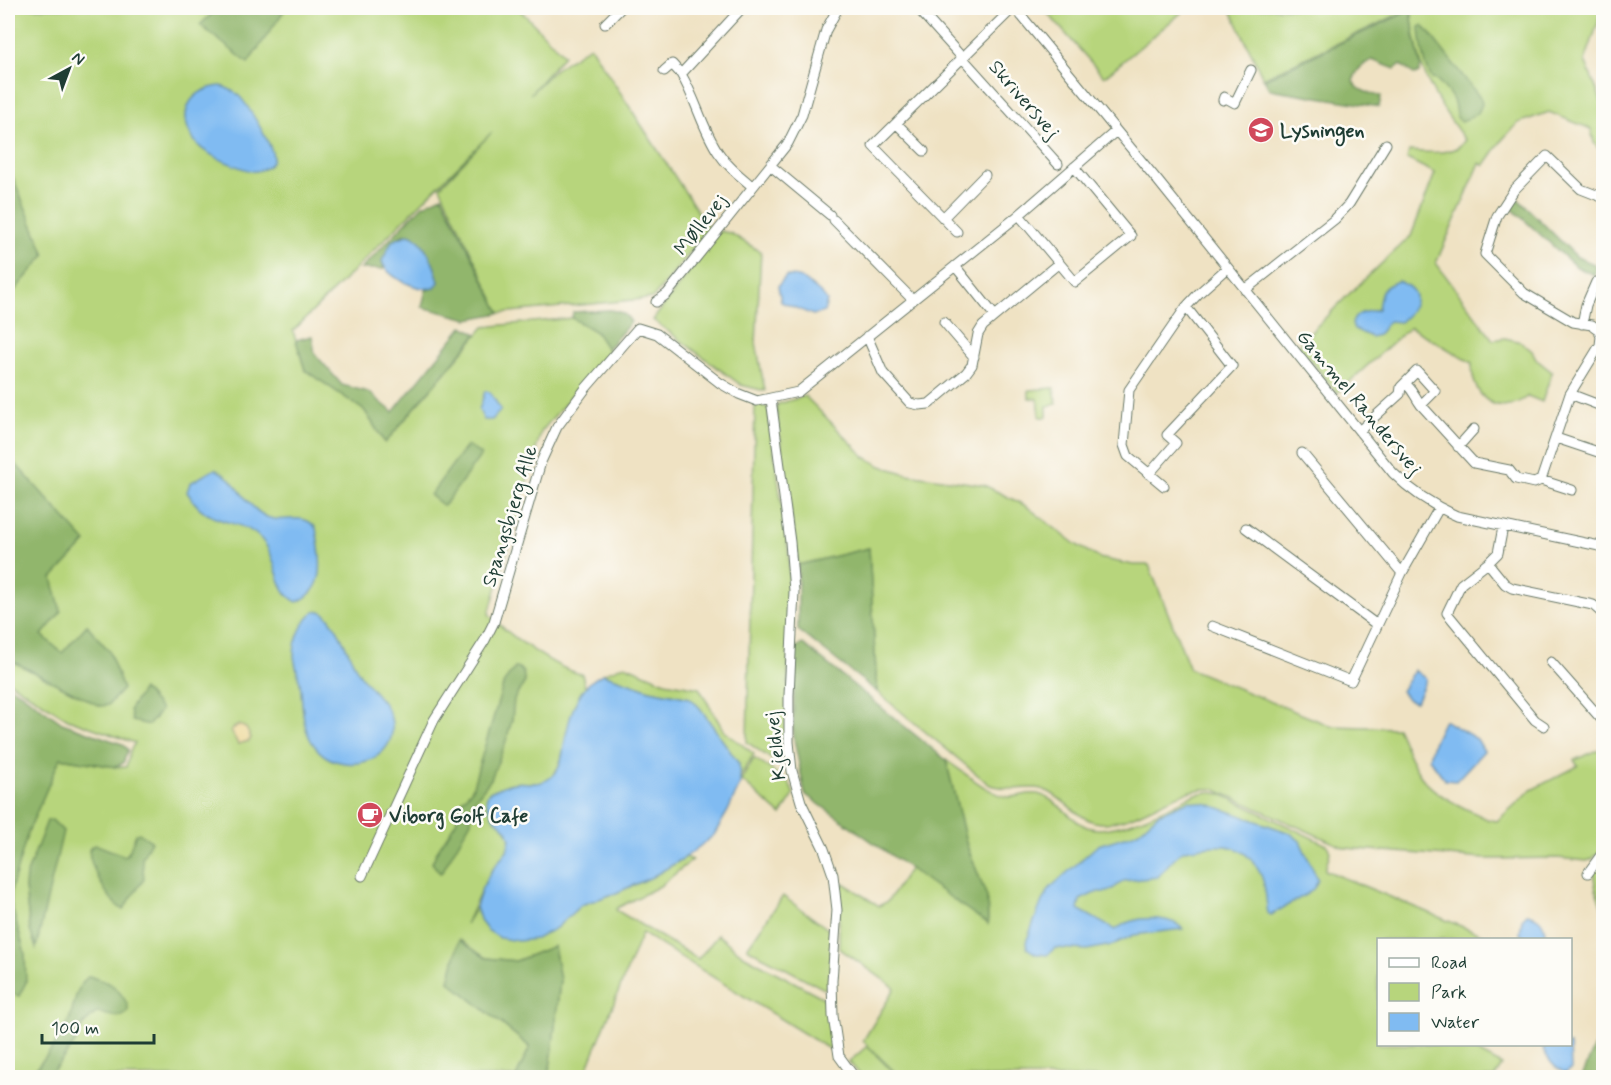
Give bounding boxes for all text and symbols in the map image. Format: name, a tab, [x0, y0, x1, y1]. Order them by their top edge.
north arrow	[39, 39, 99, 99]
text: N	[67, 47, 89, 70]
street label: Skriversvej	[982, 55, 1066, 145]
school or university icon: Lysningen	[1246, 115, 1276, 145]
place label: Lysningen	[1280, 118, 1365, 147]
street label: Møllevej	[668, 188, 734, 262]
street label: Gammel Randersvej	[1290, 324, 1428, 482]
street label: Spangsbjerg Alle	[476, 443, 546, 591]
street label: Kjeldvej	[759, 710, 794, 782]
cafe icon: Viborg Golf Cafe	[355, 800, 385, 830]
place label: Viborg Golf Cafe	[389, 803, 528, 830]
legend	[1377, 938, 1572, 1046]
text: Road	[1431, 951, 1467, 975]
text: Park	[1431, 981, 1467, 1005]
scale bar	[42, 1007, 154, 1045]
text: Water	[1431, 1011, 1480, 1035]
text: 100 m	[51, 1017, 99, 1041]

